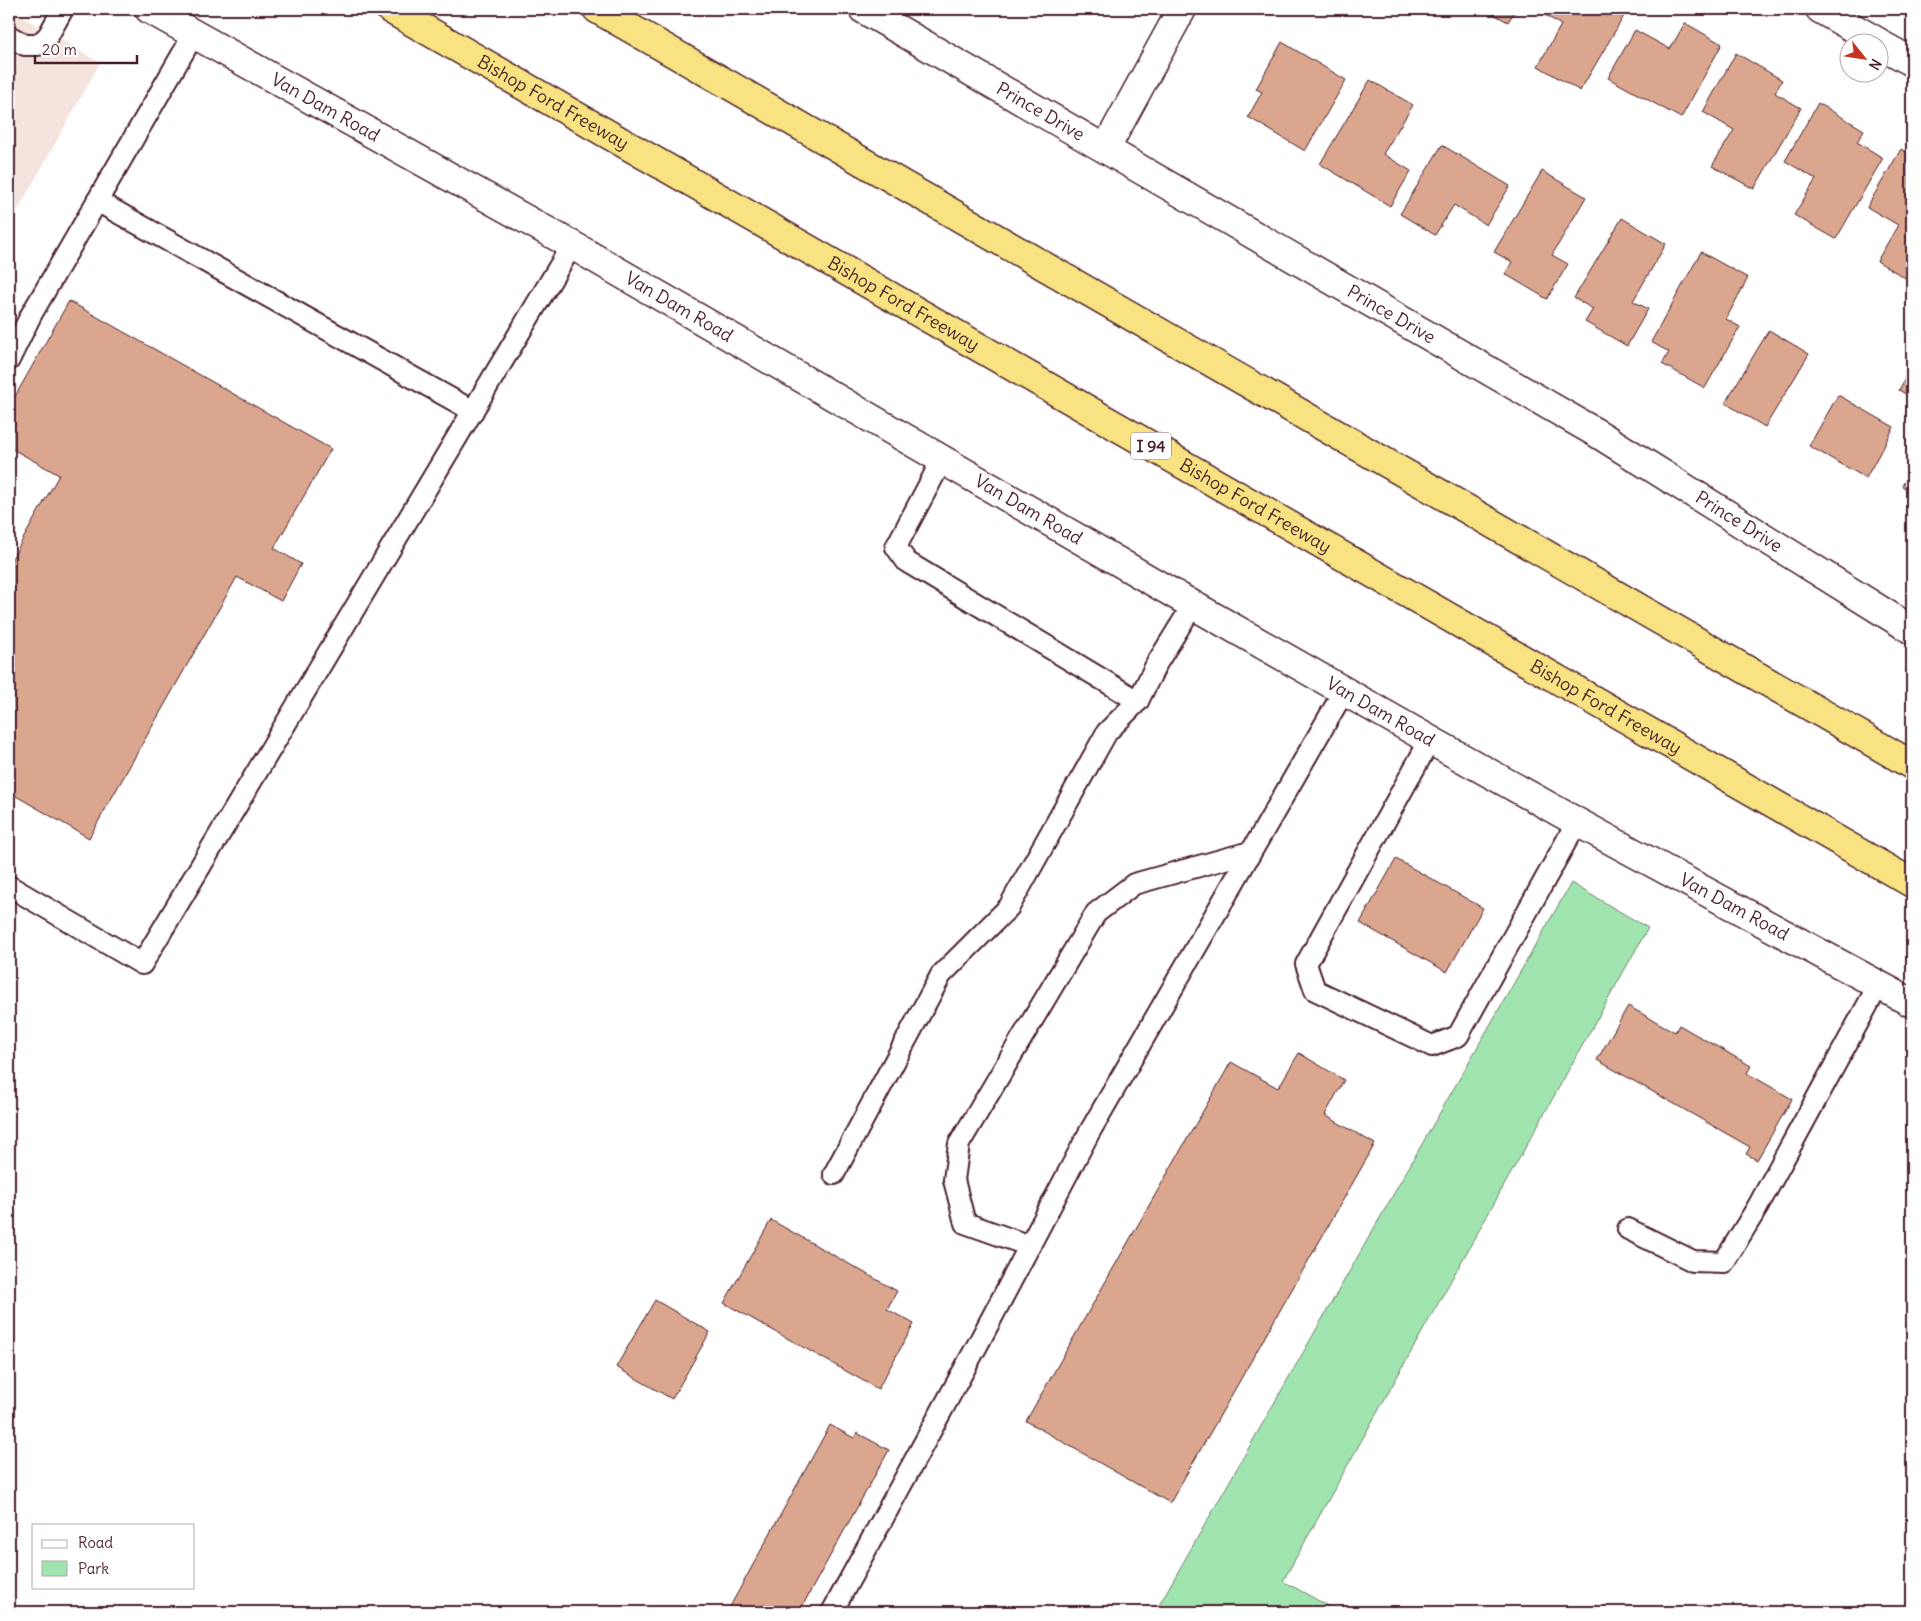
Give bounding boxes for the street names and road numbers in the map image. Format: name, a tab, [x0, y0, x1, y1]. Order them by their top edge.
street label: Bishop Ford Freeway	[473, 50, 633, 155]
street label: Van Dam Road	[267, 67, 384, 147]
street label: Prince Drive	[993, 77, 1089, 146]
street label: Bishop Ford Freeway	[824, 251, 983, 356]
street label: Van Dam Road	[621, 266, 738, 347]
street label: Prince Drive	[1343, 279, 1440, 348]
road number: I 94	[1131, 432, 1171, 460]
street label: Bishop Ford Freeway	[1176, 453, 1336, 558]
street label: Van Dam Road	[971, 469, 1087, 550]
street label: Prince Drive	[1691, 486, 1787, 557]
street label: Bishop Ford Freeway	[1526, 654, 1686, 759]
street label: Van Dam Road	[1323, 671, 1439, 752]
street label: Van Dam Road	[1676, 868, 1794, 946]

